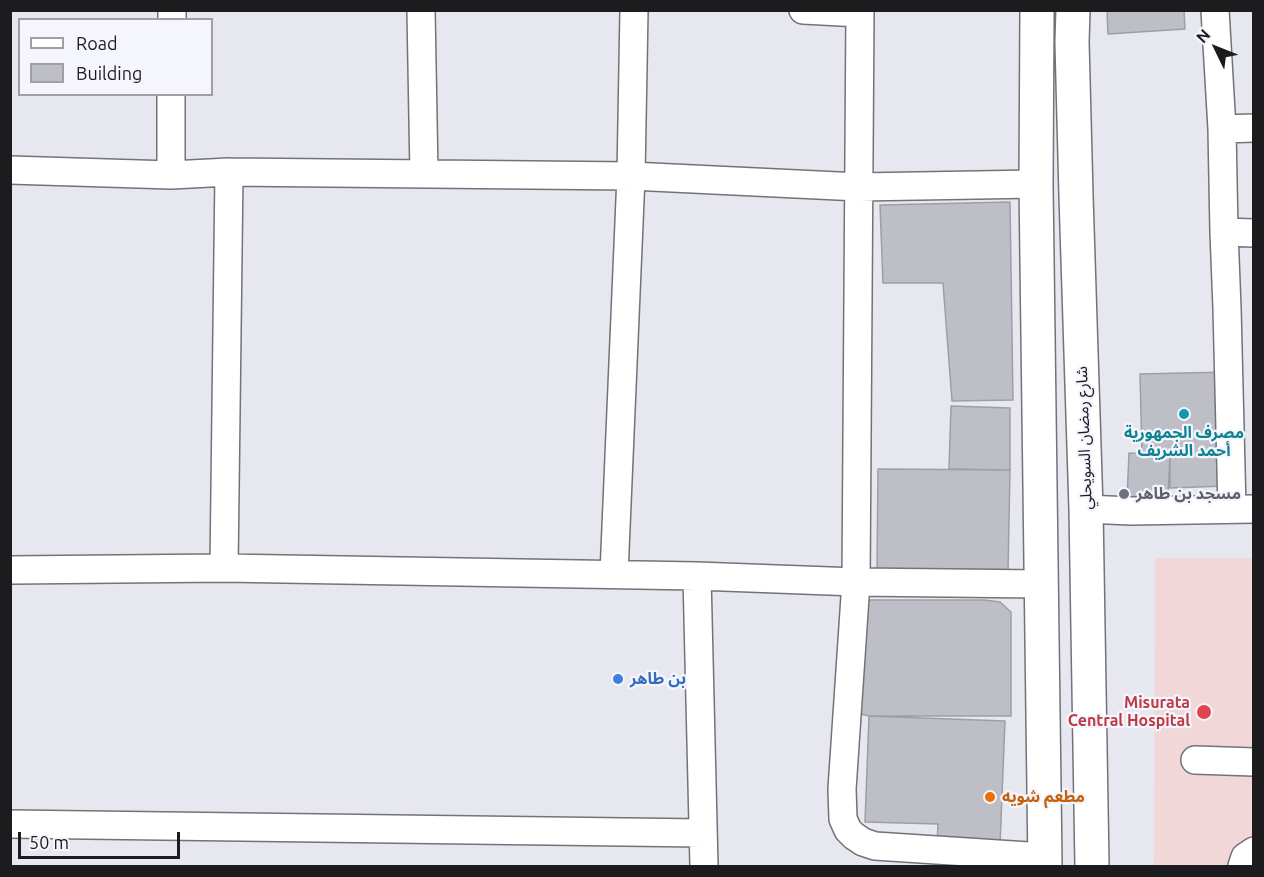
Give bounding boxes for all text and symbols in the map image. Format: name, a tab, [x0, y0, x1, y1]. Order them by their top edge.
legend	[18, 18, 213, 96]
north arrow	[1186, 18, 1246, 78]
text: N	[1192, 25, 1213, 46]
text: Road	[76, 33, 118, 53]
text: Building	[76, 63, 142, 83]
street label: شارع رمضان السويحلي	[1072, 366, 1096, 510]
marker: مصرف الجمهورية أحمد الشريف	[1177, 407, 1191, 421]
place label: مصرف الجمهورية أحمد الشريف	[1124, 423, 1244, 461]
place label: مسجد بن طاهر	[1136, 484, 1241, 504]
marker: مسجد بن طاهر	[1117, 487, 1131, 501]
place label: بن طاهر	[630, 669, 686, 689]
marker: بن طاهر	[611, 672, 625, 686]
place label: Misurata Central Hospital	[1068, 693, 1190, 731]
marker: Misurata Central Hospital	[1195, 703, 1213, 721]
place label: مطعم شويه	[1002, 787, 1085, 807]
marker: مطعم شويه	[983, 790, 997, 804]
scale bar	[21, 820, 183, 858]
text: 50 m	[29, 832, 69, 852]

